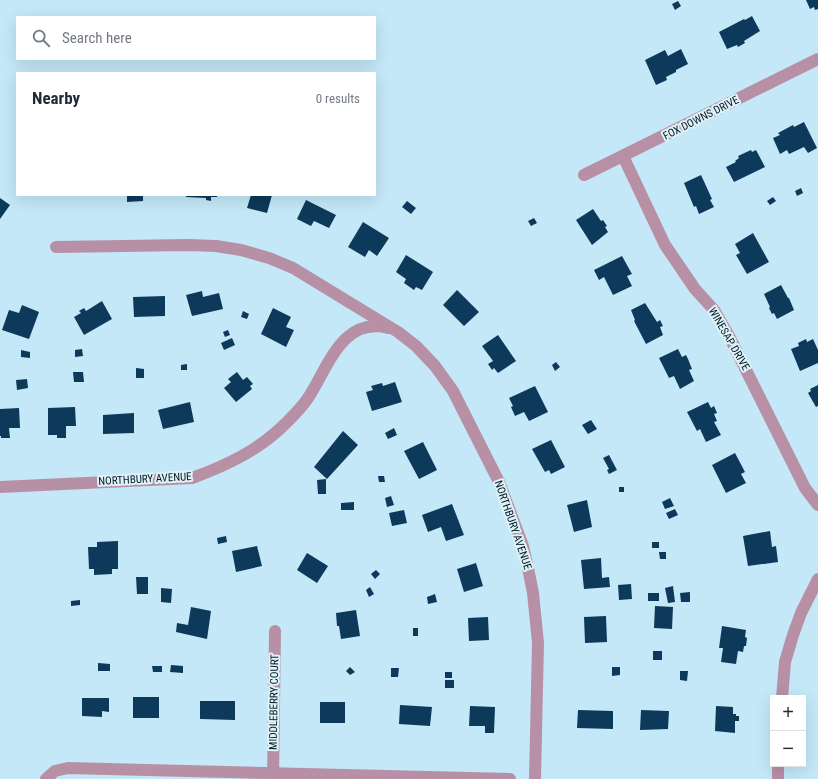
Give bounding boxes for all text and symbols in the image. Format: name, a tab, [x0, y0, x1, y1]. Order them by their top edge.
search box	[16, 16, 376, 60]
icon: search	[30, 27, 52, 49]
text: Search here	[62, 29, 132, 47]
text: Nearby	[32, 88, 80, 108]
text: 0 results	[316, 91, 360, 106]
street label: FOX DOWNS DRIVE	[661, 93, 741, 143]
street label: WINESAP DRIVE	[706, 305, 753, 373]
street label: NORTHBURY AVENUE	[98, 470, 193, 488]
street label: NORTHBURY AVENUE	[492, 479, 535, 572]
street label: MIDDLEBERRY COURT	[267, 654, 281, 750]
map controls	[770, 695, 806, 767]
button: +	[770, 695, 806, 731]
button: −	[770, 731, 806, 767]

